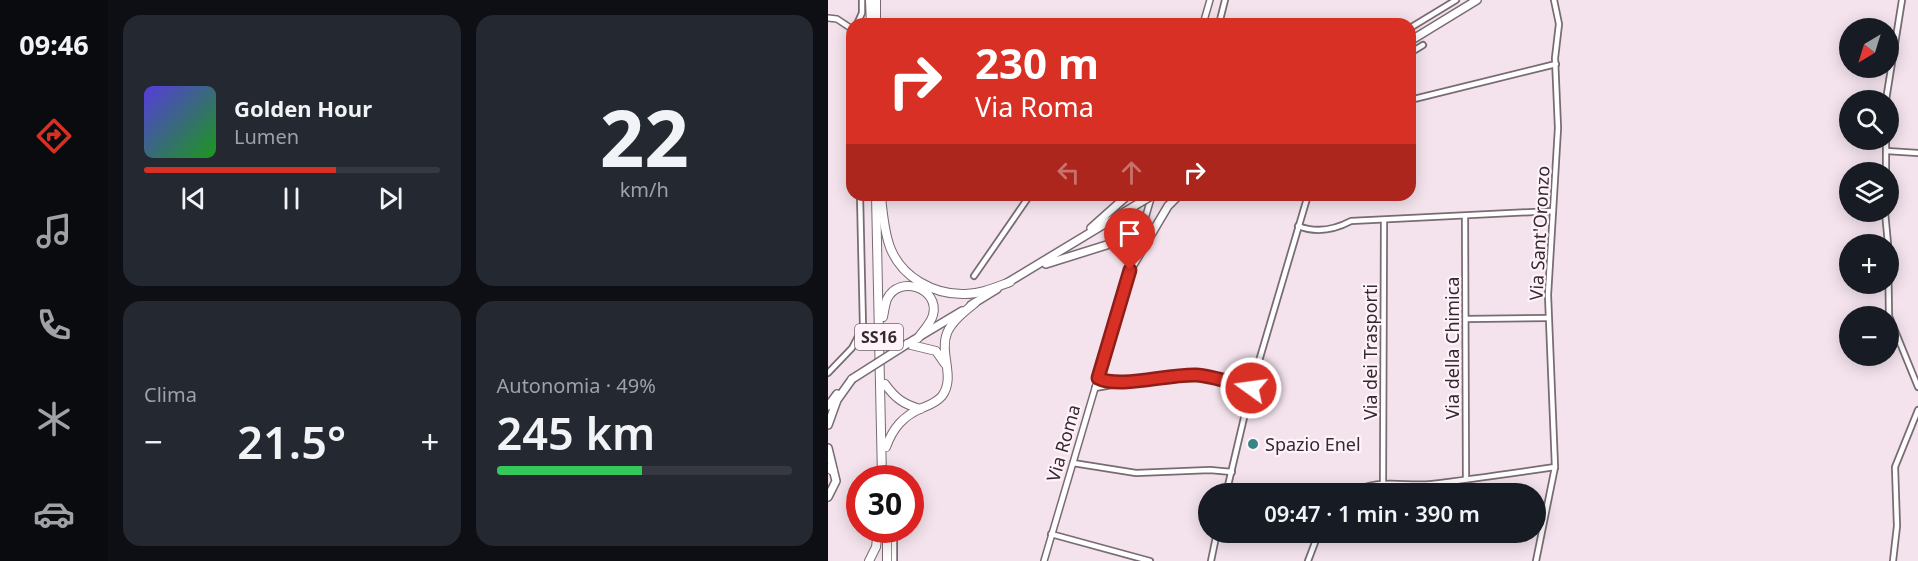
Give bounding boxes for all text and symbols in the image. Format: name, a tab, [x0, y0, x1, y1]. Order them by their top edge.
north arrow	[1839, 18, 1899, 78]
map controls	[1839, 18, 1899, 366]
text: 09:46	[19, 26, 89, 63]
text: 230 m	[975, 34, 1099, 91]
icon: right	[876, 42, 954, 120]
text: 22	[600, 84, 689, 190]
text: Via Roma	[975, 88, 1094, 125]
button: search	[1839, 90, 1899, 150]
text: Golden Hour	[234, 93, 372, 123]
icon: directions	[33, 115, 75, 157]
text: Lumen	[234, 123, 299, 150]
icon: left	[1052, 156, 1085, 189]
icon: ahead	[1115, 156, 1148, 189]
icon: right	[1178, 156, 1211, 189]
button: layers	[1839, 162, 1899, 222]
street label: Via Sant'Oronzo	[1523, 165, 1555, 301]
text: km/h	[620, 176, 669, 203]
icon: previous	[177, 182, 210, 215]
icon: pause	[275, 182, 308, 215]
icon: next	[374, 182, 407, 215]
pin	[1104, 208, 1155, 270]
icon: music	[33, 210, 75, 252]
icon: arrive	[1113, 217, 1146, 250]
button: +	[1839, 234, 1899, 294]
street label: Via della Chimica	[1440, 277, 1464, 419]
street label: Via dei Trasporti	[1358, 284, 1382, 420]
icon: phone	[33, 304, 75, 346]
button: −	[1839, 306, 1899, 366]
road number: SS16	[855, 324, 903, 350]
position arrow	[1219, 356, 1283, 420]
text: Autonomia · 49%	[497, 372, 656, 399]
text: Clima	[144, 381, 197, 408]
icon: climate	[33, 398, 75, 440]
text: 245 km	[497, 402, 655, 463]
street label: Via Roma	[1041, 402, 1085, 484]
text: 21.5°	[237, 411, 346, 472]
text: −	[144, 419, 163, 464]
text: +	[421, 419, 440, 464]
place label: Spazio Enel	[1265, 432, 1361, 456]
marker: Spazio Enel	[1246, 437, 1260, 451]
speed limit sign: 30	[846, 465, 924, 543]
icon: car	[33, 493, 75, 535]
text: 09:47 · 1 min · 390 m	[1264, 498, 1480, 528]

